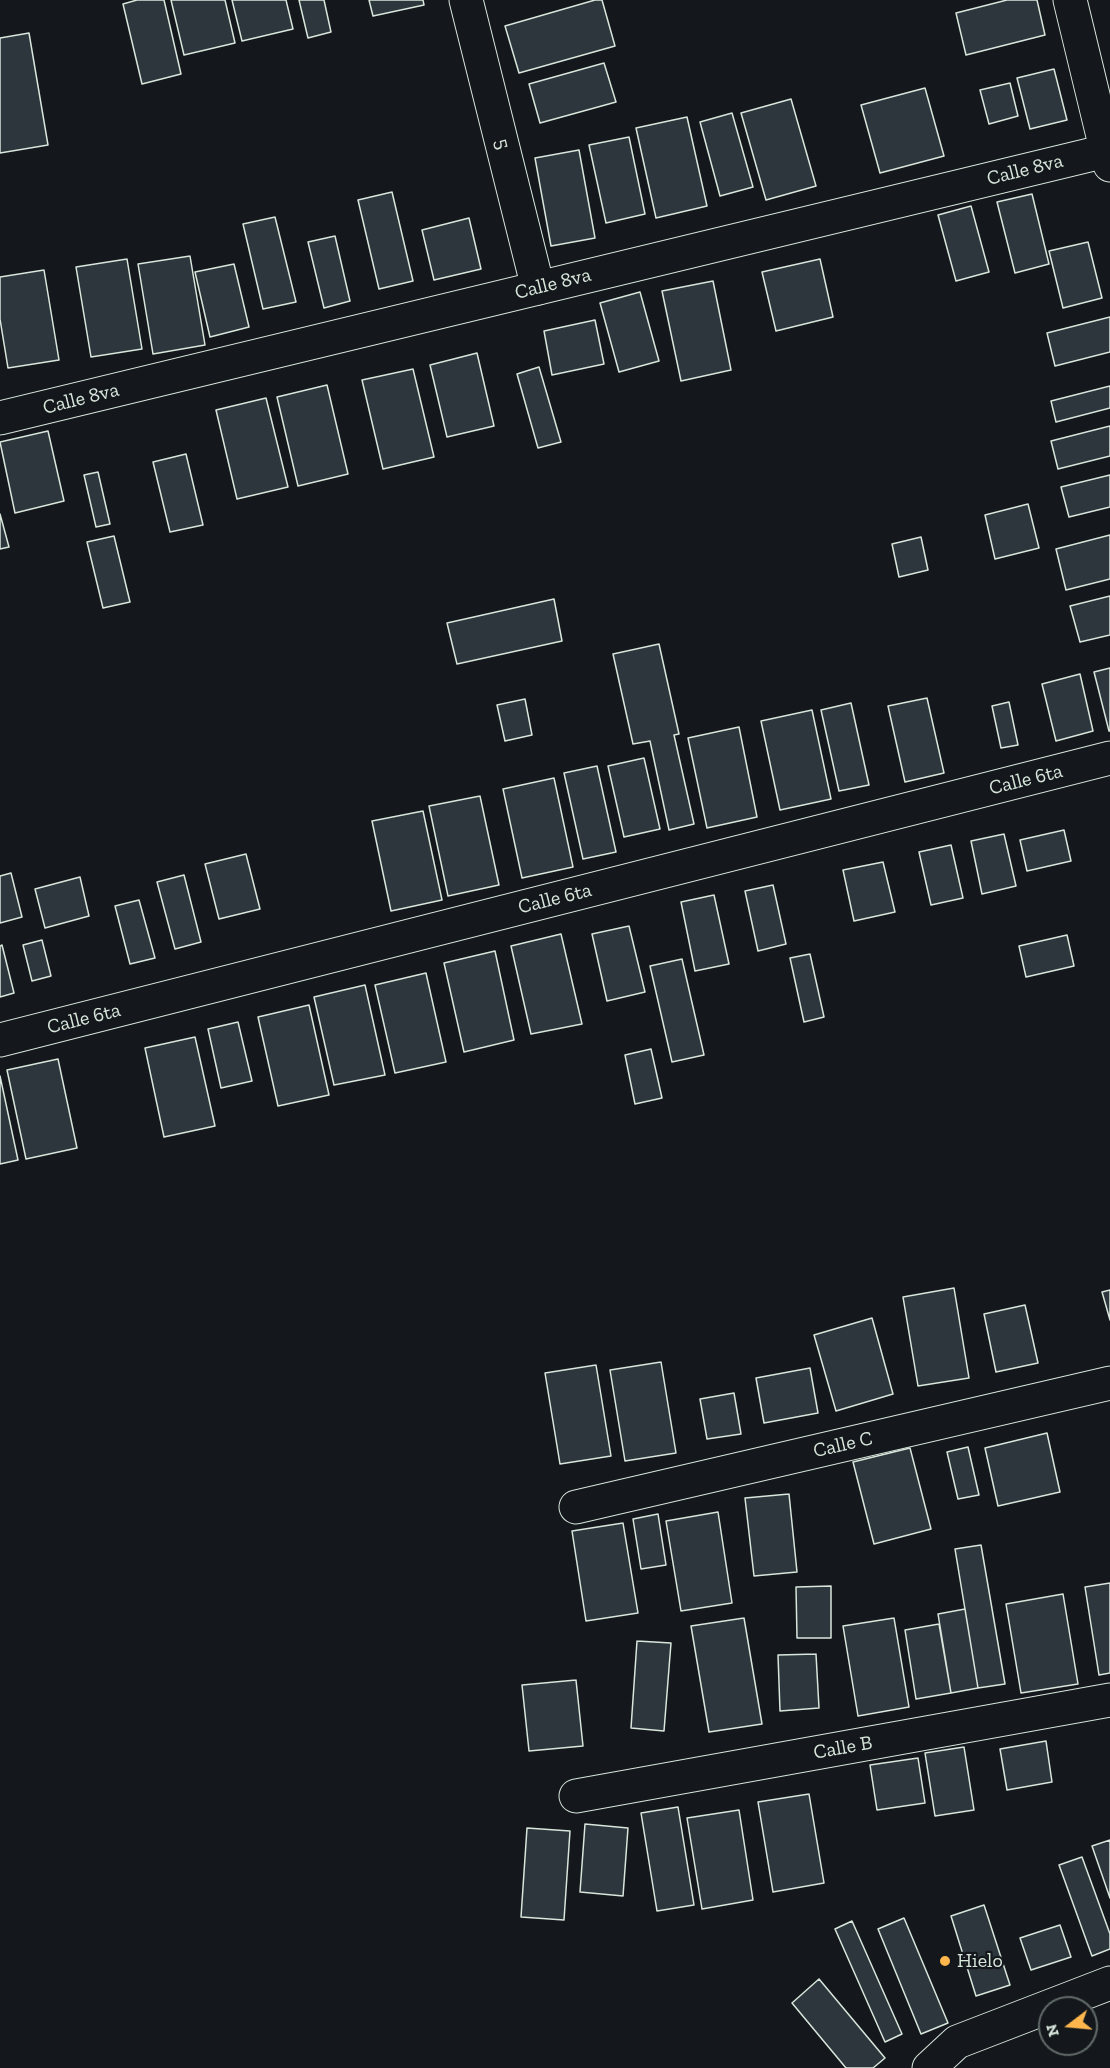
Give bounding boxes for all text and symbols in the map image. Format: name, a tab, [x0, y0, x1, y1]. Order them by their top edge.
street label: 5	[489, 136, 515, 152]
street label: Calle 8va	[984, 149, 1066, 191]
street label: Calle 8va	[512, 263, 594, 305]
street label: Calle 8va	[40, 378, 122, 420]
street label: Calle 6ta	[987, 759, 1065, 801]
street label: Calle 6ta	[516, 878, 594, 920]
street label: Calle 6ta	[45, 998, 123, 1040]
street label: Calle C	[811, 1427, 875, 1463]
street label: Calle B	[812, 1731, 874, 1765]
place label: Hielo	[957, 1949, 1003, 1973]
marker: Hielo	[938, 1954, 952, 1968]
north arrow	[1038, 1996, 1098, 2056]
text: N	[1041, 2022, 1063, 2039]

